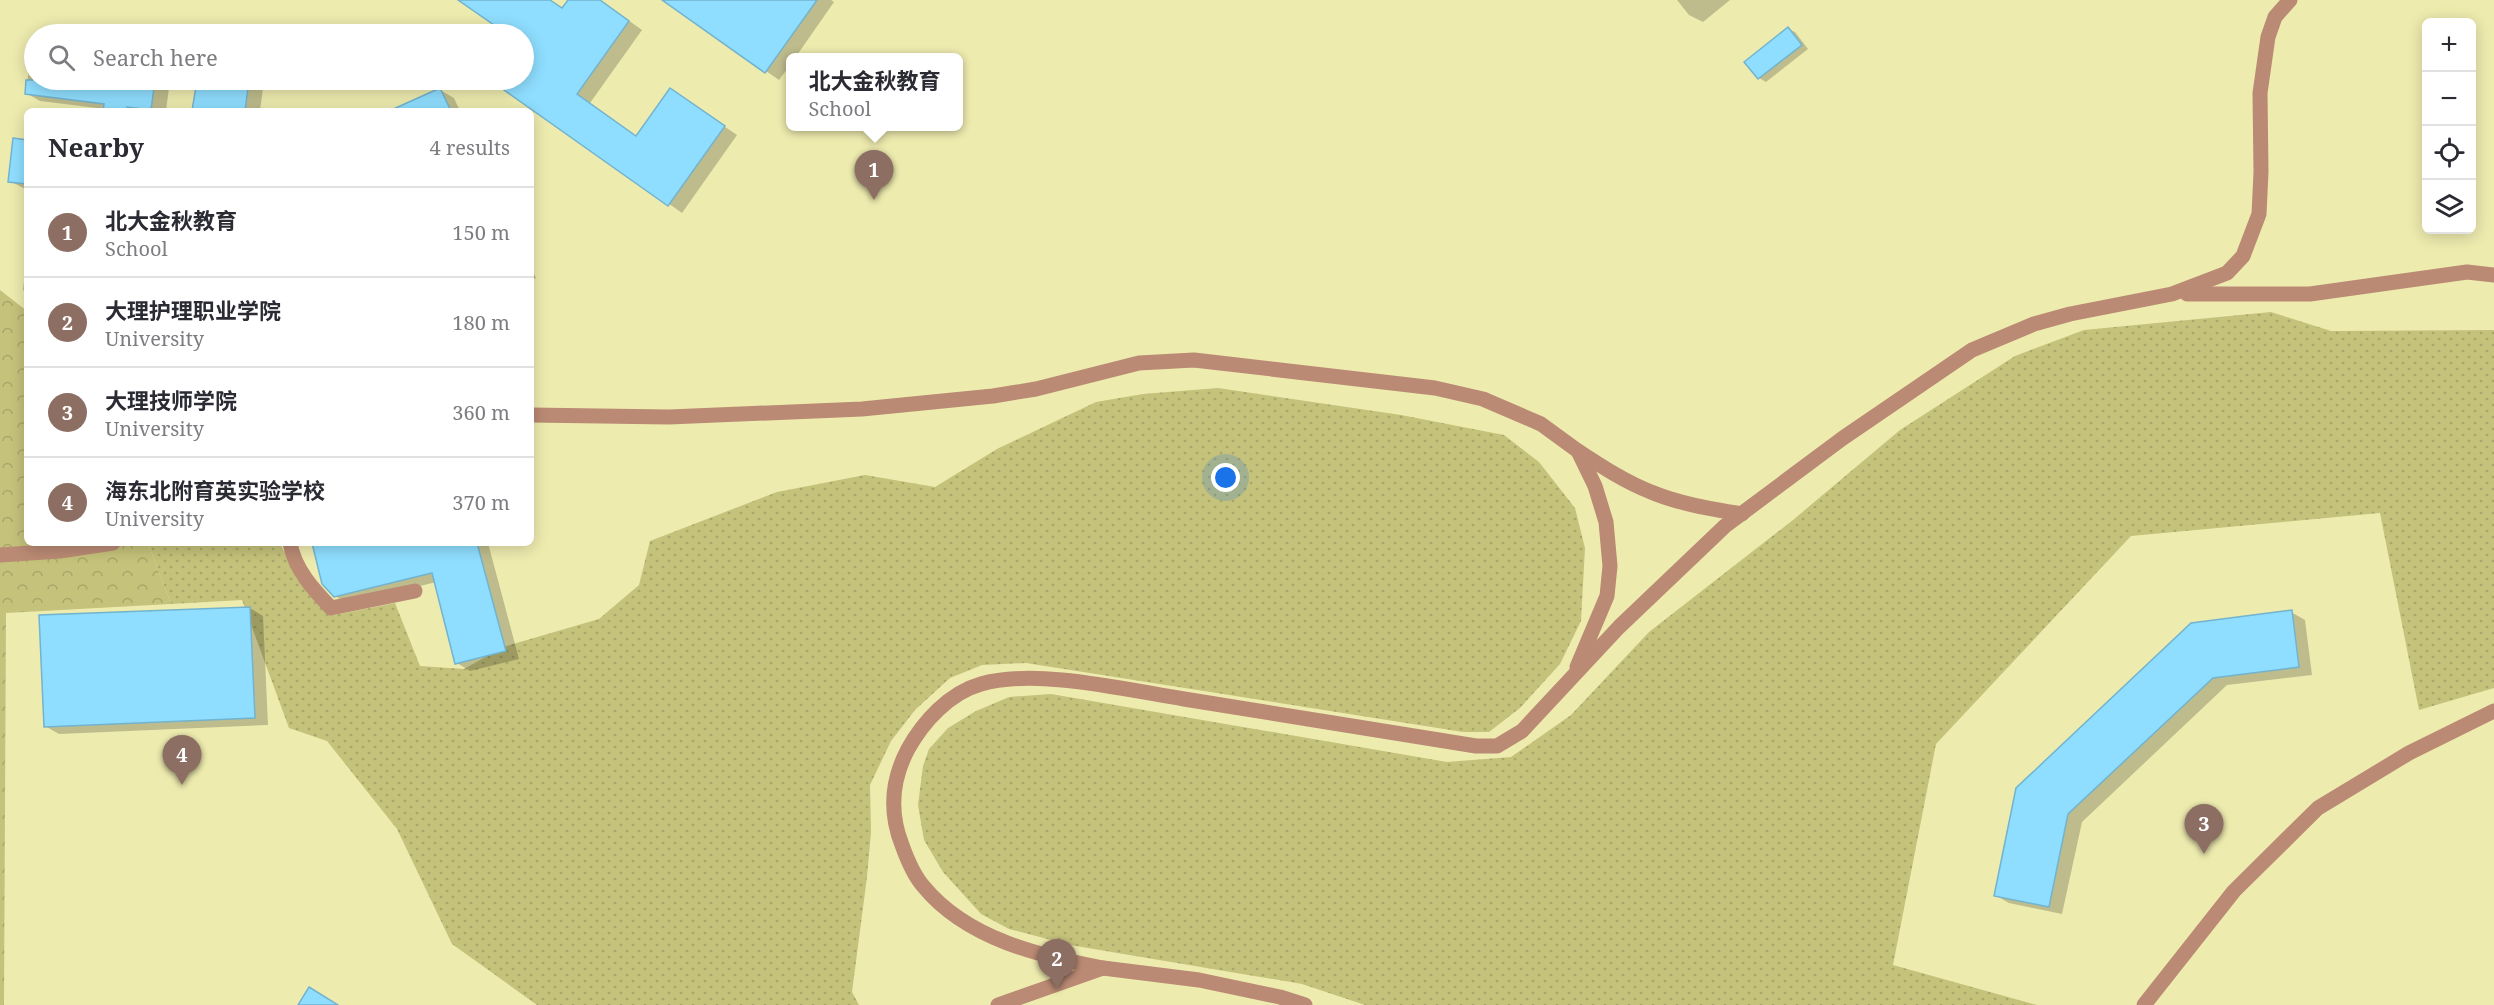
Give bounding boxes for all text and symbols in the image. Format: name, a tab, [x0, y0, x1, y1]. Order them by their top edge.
map controls	[2422, 18, 2476, 234]
button: +	[2422, 18, 2476, 72]
search box	[24, 24, 534, 90]
icon: search	[45, 41, 78, 74]
text: Search here	[93, 42, 218, 72]
popup	[786, 53, 963, 131]
text: 北大金秋教育	[808, 65, 941, 95]
button: −	[2422, 72, 2476, 126]
text: School	[808, 95, 871, 122]
button: locate	[2422, 126, 2476, 180]
text: Nearby	[48, 129, 144, 165]
text: 4 results	[430, 134, 510, 161]
pin: 1	[854, 150, 894, 200]
button: layers	[2422, 180, 2476, 234]
text: 北大金秋教育	[105, 205, 237, 235]
text: 1	[62, 219, 73, 246]
text: 150 m	[452, 219, 510, 246]
text: School	[105, 235, 168, 262]
text: 大理护理职业学院	[105, 295, 281, 325]
text: 2	[62, 309, 73, 336]
text: 180 m	[452, 309, 510, 336]
text: University	[105, 325, 204, 352]
text: 大理技师学院	[105, 385, 237, 415]
text: 3	[62, 399, 73, 426]
text: 360 m	[452, 399, 510, 426]
text: University	[105, 415, 204, 442]
your location	[1211, 463, 1240, 492]
text: 海东北附育英实验学校	[105, 475, 325, 505]
text: 4	[62, 489, 73, 516]
text: 370 m	[452, 489, 510, 516]
text: University	[105, 505, 204, 532]
pin: 4	[162, 736, 201, 785]
pin: 3	[2184, 804, 2224, 854]
pin: 2	[1038, 940, 1076, 989]

